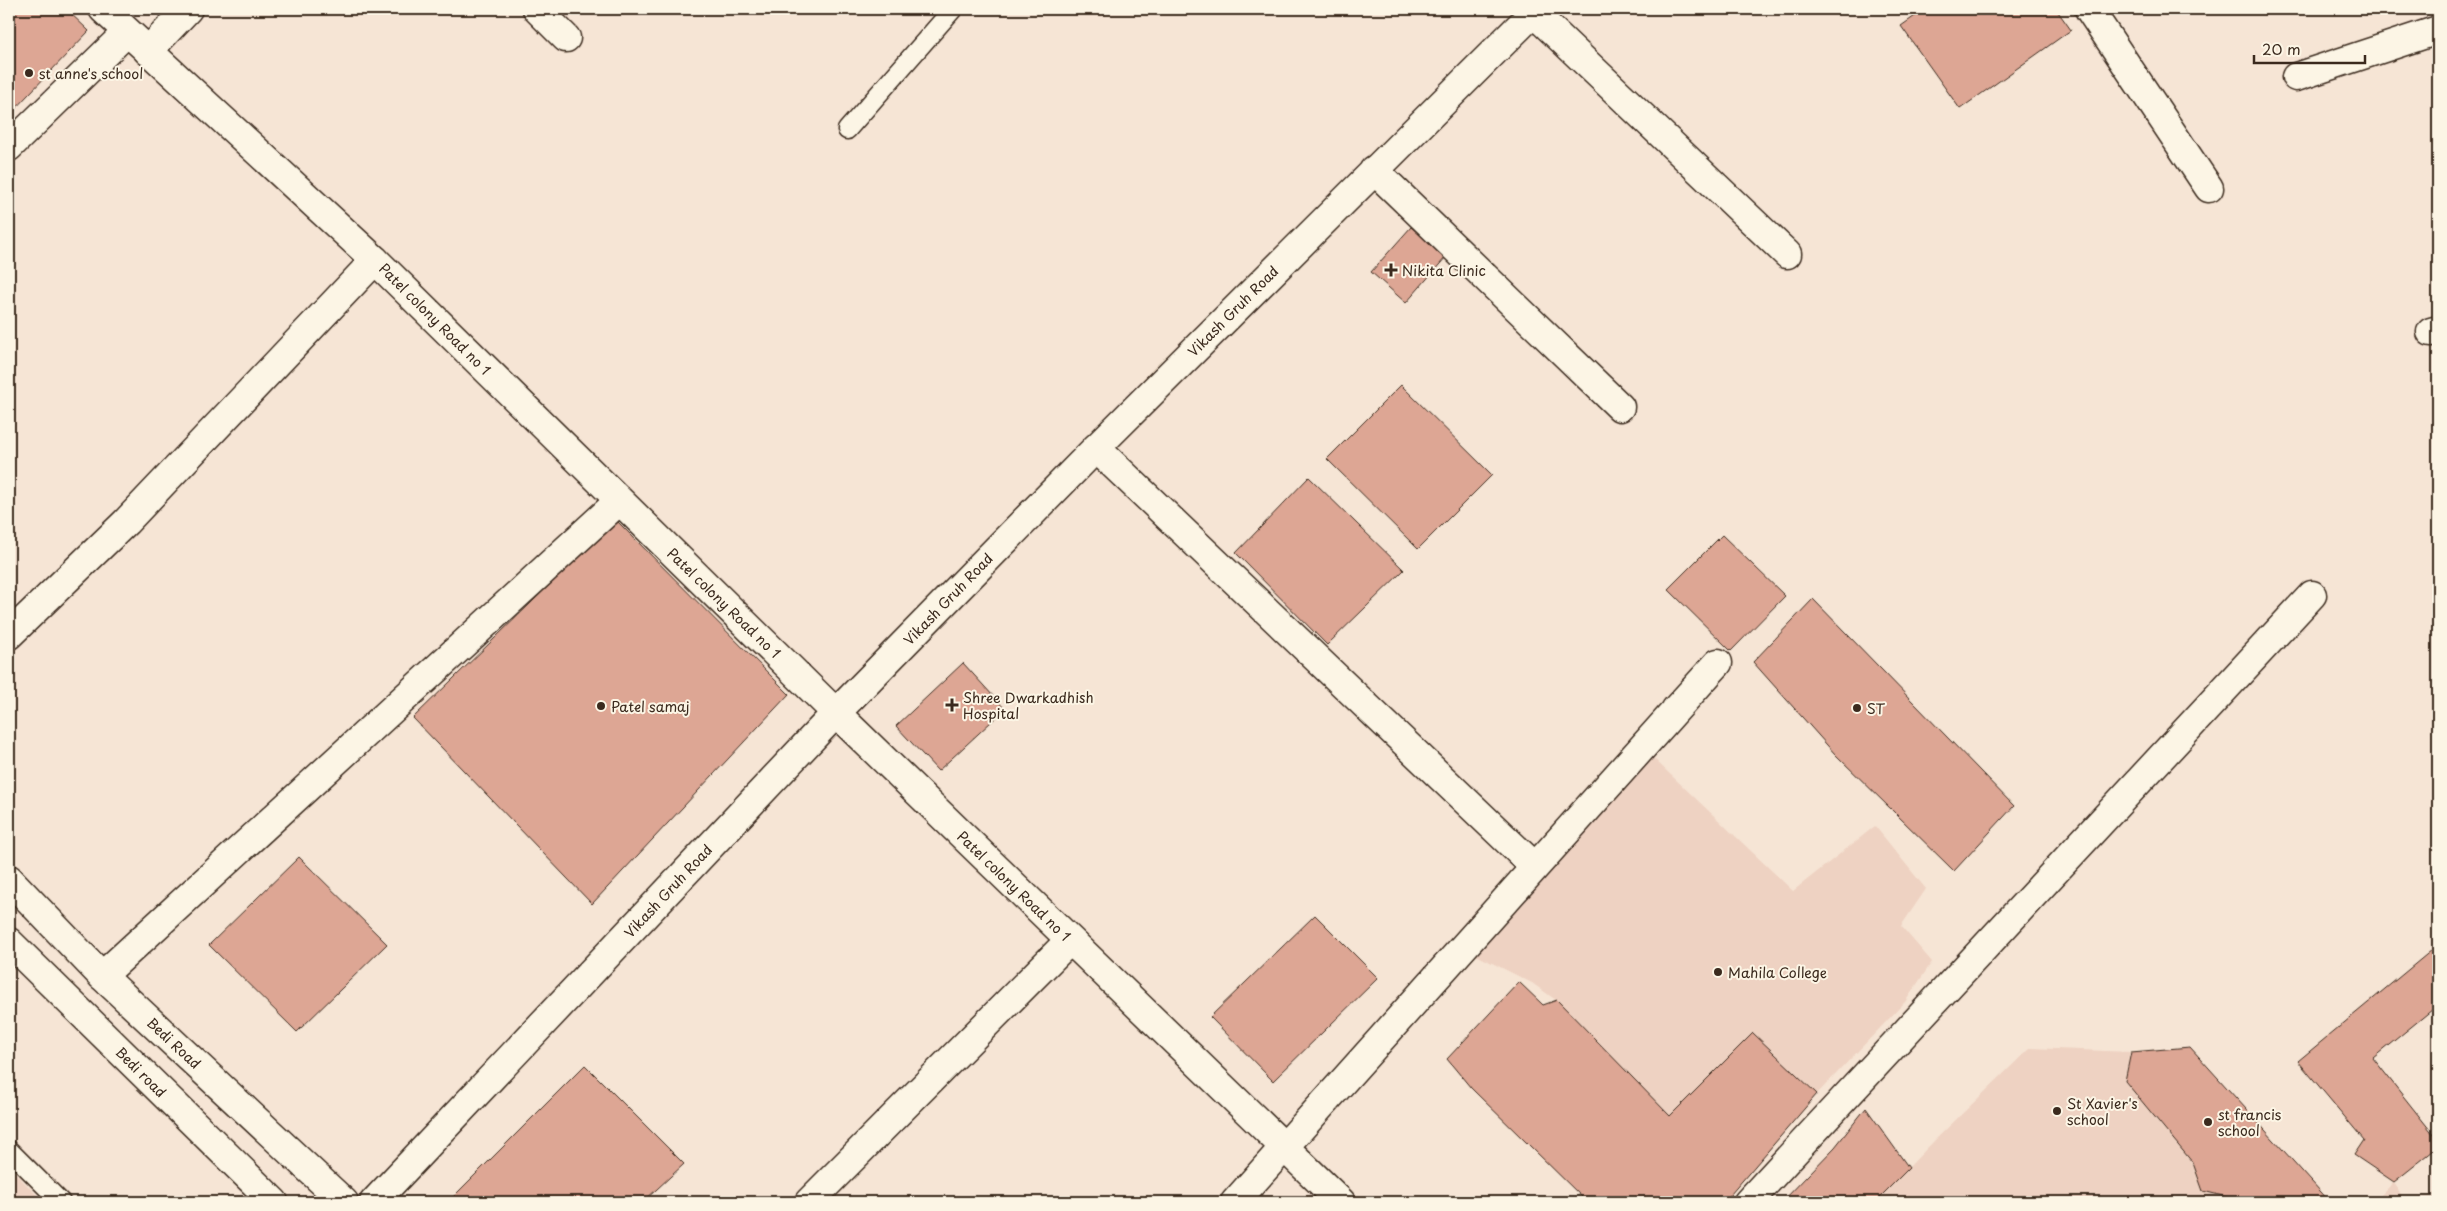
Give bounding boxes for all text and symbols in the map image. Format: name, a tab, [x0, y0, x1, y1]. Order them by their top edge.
scale bar	[2254, 32, 2366, 64]
text: 20 m	[2262, 37, 2301, 60]
place label: st anne's school	[39, 63, 143, 84]
marker: st anne's school	[23, 67, 35, 79]
street label: Patel colony Road no 1	[374, 258, 496, 380]
place label: Nikita Clinic	[1402, 260, 1486, 281]
street label: Vikash Gruh Road	[1183, 261, 1283, 361]
marker: Nikita Clinic	[1384, 263, 1398, 277]
street label: Patel colony Road no 1	[662, 543, 786, 663]
street label: Vikash Gruh Road	[898, 548, 998, 650]
place label: Shree Dwarkadhish Hospital	[963, 687, 1094, 724]
place label: Patel samaj	[611, 696, 690, 717]
marker: Shree Dwarkadhish Hospital	[945, 698, 959, 712]
place label: ST	[1867, 698, 1885, 719]
marker: Patel samaj	[595, 700, 607, 712]
marker: ST	[1851, 702, 1863, 714]
street label: Patel colony Road no 1	[952, 826, 1076, 946]
street label: Vikash Gruh Road	[619, 840, 717, 942]
place label: Mahila College	[1728, 962, 1827, 983]
marker: Mahila College	[1712, 966, 1724, 978]
street label: Bedi Road	[142, 1012, 206, 1074]
street label: Bedi road	[111, 1042, 171, 1102]
place label: St Xavier's school	[2067, 1093, 2138, 1130]
place label: st francis school	[2218, 1104, 2281, 1141]
marker: St Xavier's school	[2051, 1105, 2063, 1117]
marker: st francis school	[2202, 1116, 2214, 1128]

